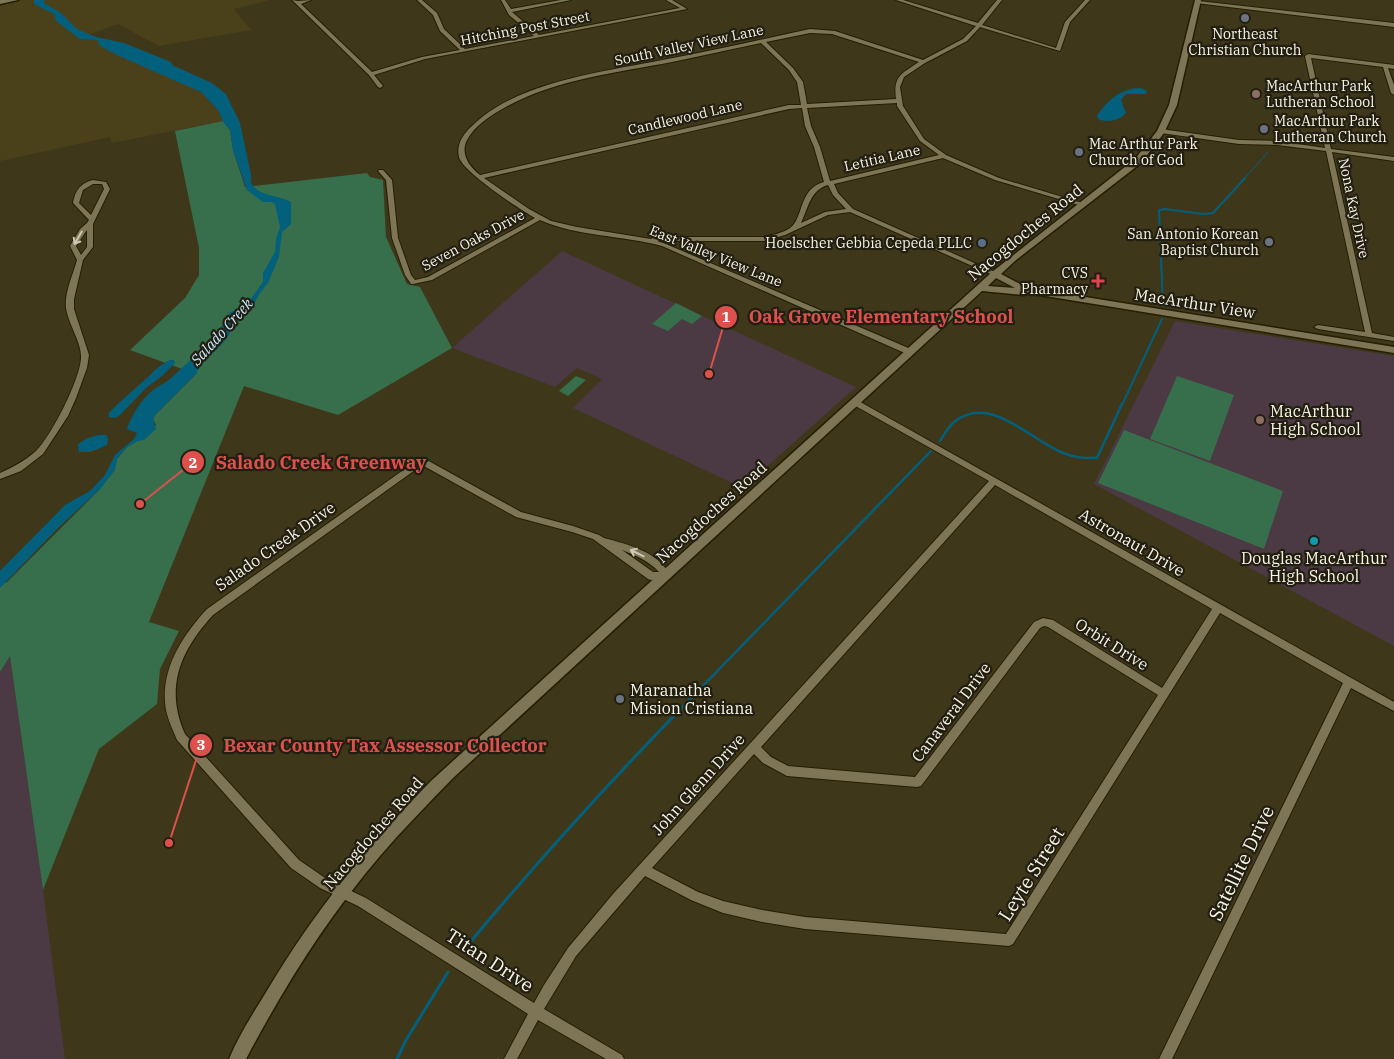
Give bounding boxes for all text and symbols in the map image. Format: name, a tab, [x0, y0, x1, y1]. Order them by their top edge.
street label: Hitching Post Street	[459, 7, 591, 49]
marker: Northeast Christian Church	[1239, 12, 1251, 24]
street label: South Valley View Lane	[613, 20, 765, 70]
place label: Northeast Christian Church	[1188, 25, 1302, 59]
place label: MacArthur Park Lutheran School	[1266, 77, 1374, 111]
marker: MacArthur Park Lutheran School	[1250, 88, 1262, 100]
street label: Candlewood Lane	[626, 95, 744, 139]
place label: MacArthur Park Lutheran Church	[1274, 112, 1387, 146]
marker: MacArthur Park Lutheran Church	[1258, 123, 1270, 135]
place label: Mac Arthur Park Church of God	[1089, 135, 1198, 169]
street label: Letitia Lane	[842, 140, 922, 176]
marker: Mac Arthur Park Church of God	[1073, 146, 1085, 158]
street label: Nona Kay Drive	[1335, 156, 1373, 260]
street label: Nacogdoches Road	[963, 179, 1087, 285]
street label: Seven Oaks Drive	[418, 205, 528, 275]
street label: East Valley View Lane	[647, 221, 785, 291]
place label: San Antonio Korean Baptist Church	[1127, 225, 1259, 259]
one-way arrow	[72, 231, 82, 245]
place label: Hoelscher Gebbia Cepeda PLLC	[765, 234, 972, 252]
marker: San Antonio Korean Baptist Church	[1263, 236, 1275, 248]
marker: Hoelscher Gebbia Cepeda PLLC	[976, 237, 988, 249]
place label: CVS Pharmacy	[1021, 264, 1089, 298]
marker: CVS Pharmacy	[1092, 275, 1104, 287]
street label: MacArthur View	[1133, 284, 1257, 323]
water label: Salado Creek	[186, 294, 257, 370]
callout: Oak Grove Elementary School	[713, 300, 1023, 333]
text: Oak Grove Elementary School	[749, 305, 1013, 328]
text: 1	[721, 307, 731, 326]
place label: MacArthur High School	[1270, 401, 1361, 439]
marker: MacArthur High School	[1254, 414, 1266, 426]
callout: Salado Creek Greenway	[181, 446, 437, 479]
text: Salado Creek Greenway	[216, 451, 427, 474]
text: 2	[188, 453, 198, 472]
street label: Nacogdoches Road	[651, 457, 771, 567]
street label: Salado Creek Drive	[211, 497, 339, 595]
street label: Astronaut Drive	[1075, 504, 1189, 580]
marker: Douglas MacArthur High School	[1308, 535, 1320, 547]
one-way arrow	[630, 548, 645, 557]
place label: Douglas MacArthur High School	[1241, 548, 1387, 586]
street label: Orbit Drive	[1072, 614, 1152, 674]
street label: Canaveral Drive	[907, 658, 995, 766]
place label: Maranatha Mision Cristiana	[630, 680, 753, 718]
marker: Maranatha Mision Cristiana	[614, 693, 626, 705]
callout: Bexar County Tax Assessor Collector	[188, 729, 556, 762]
street label: John Glenn Drive	[647, 729, 749, 839]
text: Bexar County Tax Assessor Collector	[223, 734, 547, 757]
text: 3	[196, 735, 206, 754]
street label: Nacogdoches Road	[319, 773, 427, 893]
street label: Satellite Drive	[1203, 802, 1279, 924]
street label: Leyte Street	[993, 822, 1069, 925]
street label: Titan Drive	[442, 923, 538, 997]

